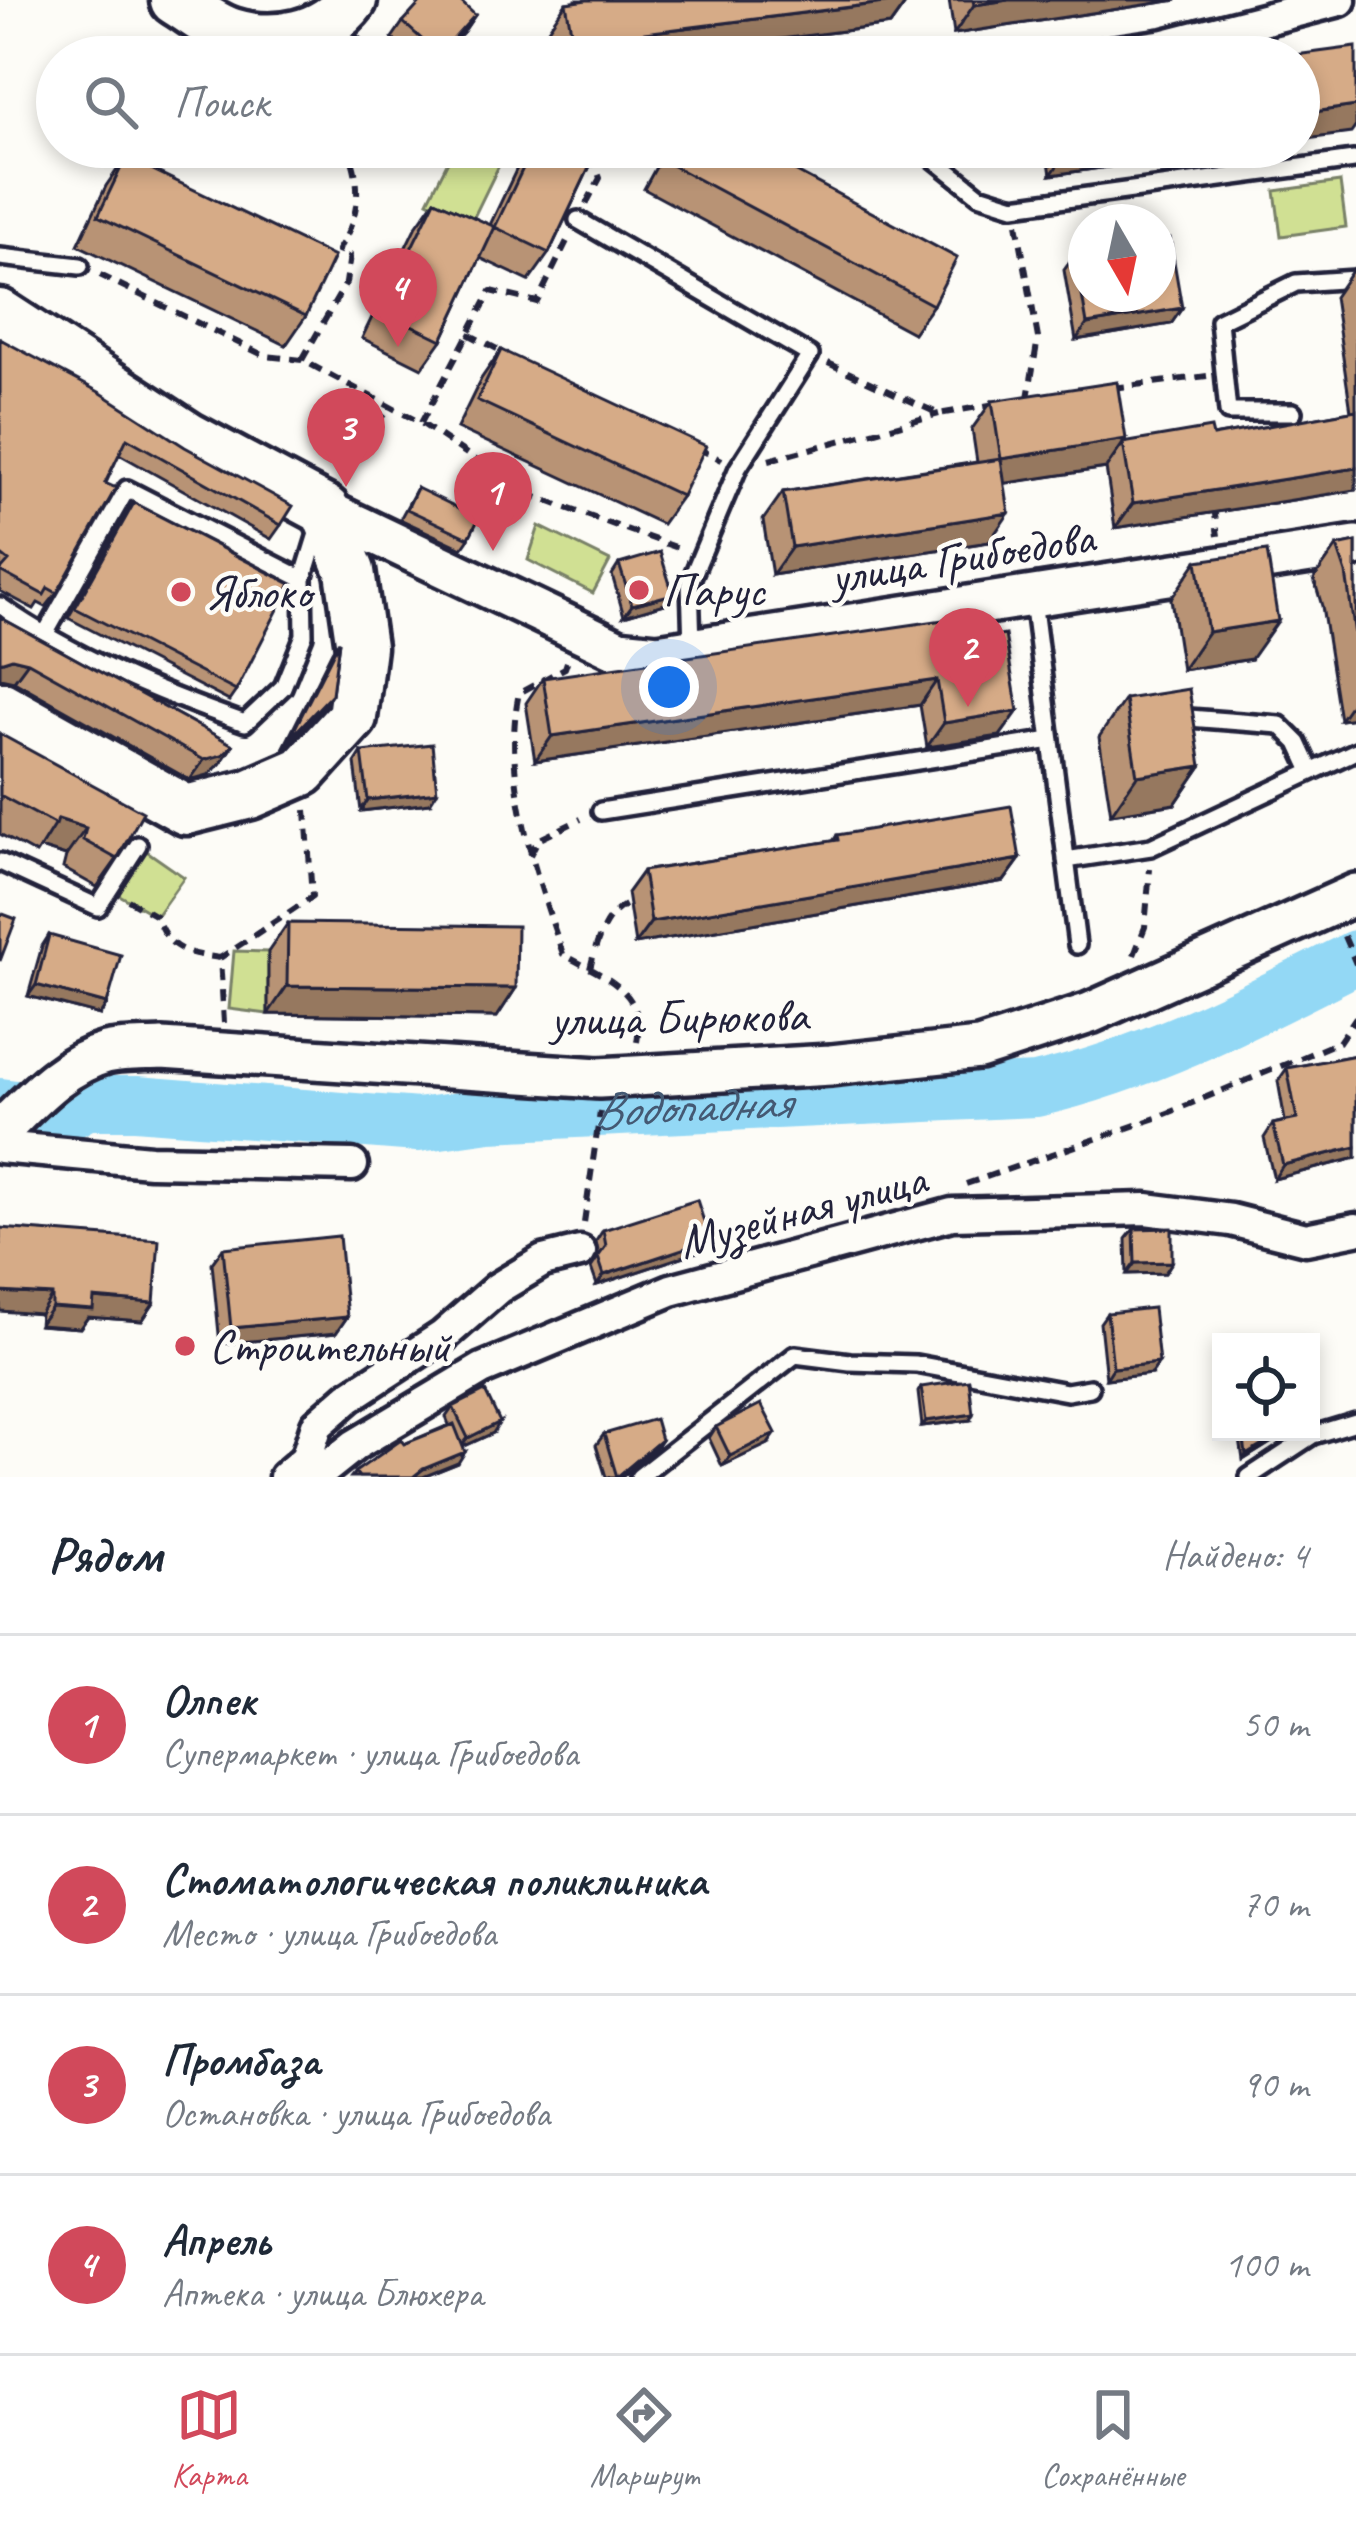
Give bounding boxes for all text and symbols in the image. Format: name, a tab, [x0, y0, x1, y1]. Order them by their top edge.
search box	[36, 36, 1320, 168]
icon: search	[78, 69, 144, 135]
text: Поиск	[174, 74, 269, 131]
north arrow	[1068, 204, 1176, 312]
pin: 4	[359, 248, 437, 347]
pin: 3	[307, 388, 385, 487]
pin: 1	[454, 452, 532, 551]
street label: улица Грибоедова	[823, 506, 1101, 608]
place label: Парус	[663, 560, 766, 620]
place label: Яблоко	[205, 562, 316, 622]
marker: Парус	[626, 577, 652, 603]
marker: Яблоко	[168, 579, 194, 605]
pin: 2	[929, 608, 1007, 707]
your location	[639, 657, 699, 717]
street label: улица Бирюкова	[547, 985, 811, 1049]
water label: Водопадная	[591, 1069, 799, 1142]
street label: Музейная улица	[672, 1148, 935, 1272]
place label: Строительный	[209, 1316, 453, 1376]
marker: Строительный	[172, 1333, 198, 1359]
map controls	[1212, 1333, 1320, 1441]
button: locate	[1212, 1333, 1320, 1441]
text: Рядом	[48, 1523, 162, 1587]
text: Найдено: 4	[1163, 1531, 1308, 1580]
text: Олпек	[162, 1672, 256, 1729]
text: 1	[78, 1700, 96, 1749]
text: 50 m	[1242, 1700, 1308, 1749]
text: Супермаркет · улица Грибоедова	[162, 1729, 578, 1778]
text: Стоматологическая поликлиника	[162, 1852, 706, 1909]
text: 2	[78, 1880, 96, 1929]
text: 70 m	[1242, 1880, 1308, 1929]
text: Место · улица Грибоедова	[162, 1909, 496, 1958]
text: Промбаза	[162, 2032, 320, 2089]
text: 3	[78, 2060, 96, 2109]
text: 90 m	[1242, 2060, 1308, 2109]
text: Остановка · улица Грибоедова	[162, 2089, 550, 2138]
text: Апрель	[162, 2212, 270, 2269]
text: 4	[78, 2240, 96, 2289]
text: 100 m	[1224, 2240, 1308, 2289]
text: Аптека · улица Блюхера	[162, 2269, 483, 2318]
tab: Карта	[171, 2382, 247, 2496]
tab: Маршрут	[590, 2382, 699, 2496]
tab: Сохранённые	[1041, 2382, 1185, 2496]

